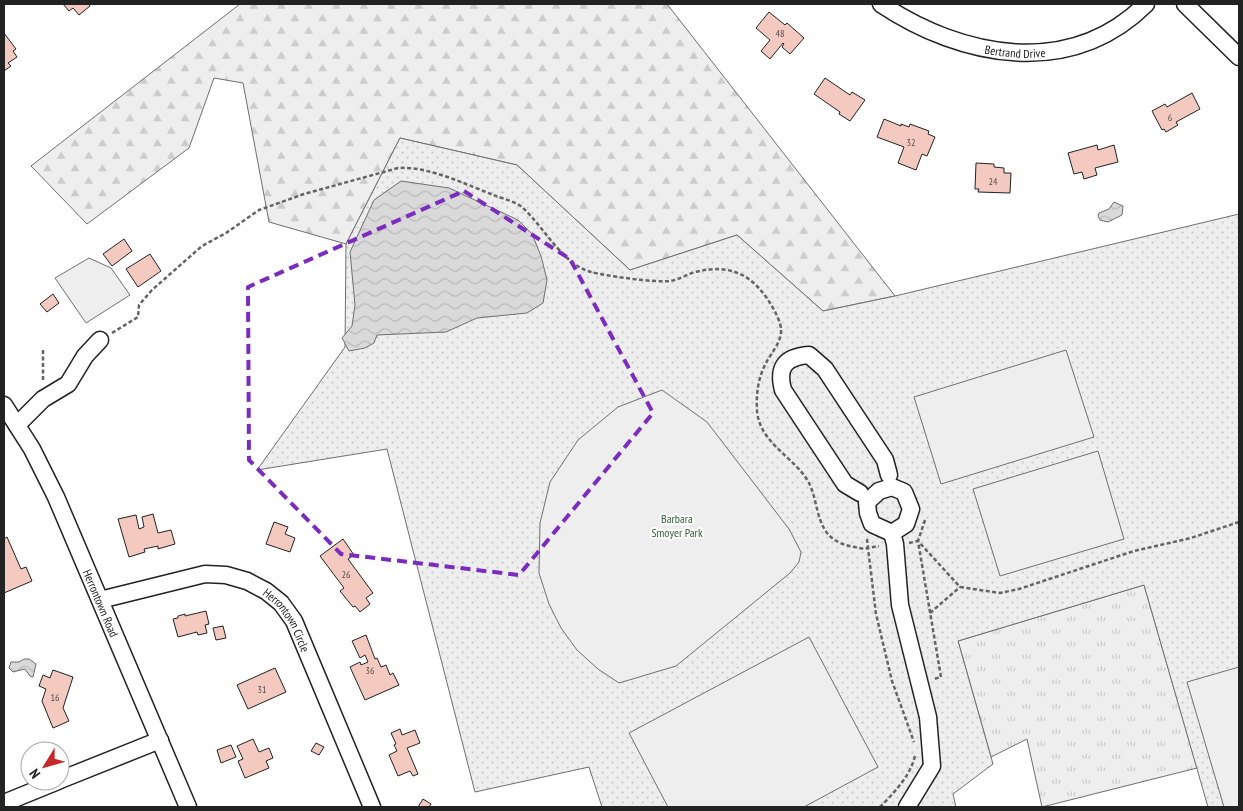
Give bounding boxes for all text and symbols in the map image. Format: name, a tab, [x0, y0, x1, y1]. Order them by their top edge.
house number: 48	[776, 27, 785, 40]
street label: Bertrand Drive	[984, 41, 1046, 60]
house number: 6	[1168, 111, 1173, 124]
house number: 32	[907, 136, 916, 149]
house number: 24	[989, 175, 998, 188]
park label: Barbara Smoyer Park	[651, 511, 703, 540]
street label: Herrontown Road	[80, 567, 122, 639]
house number: 26	[342, 568, 351, 581]
street label: Herrontown Circle	[260, 584, 314, 654]
house number: 36	[366, 664, 375, 677]
house number: 31	[258, 683, 267, 696]
house number: 16	[51, 691, 60, 704]
north arrow	[20, 741, 70, 791]
text: N	[25, 765, 44, 782]

